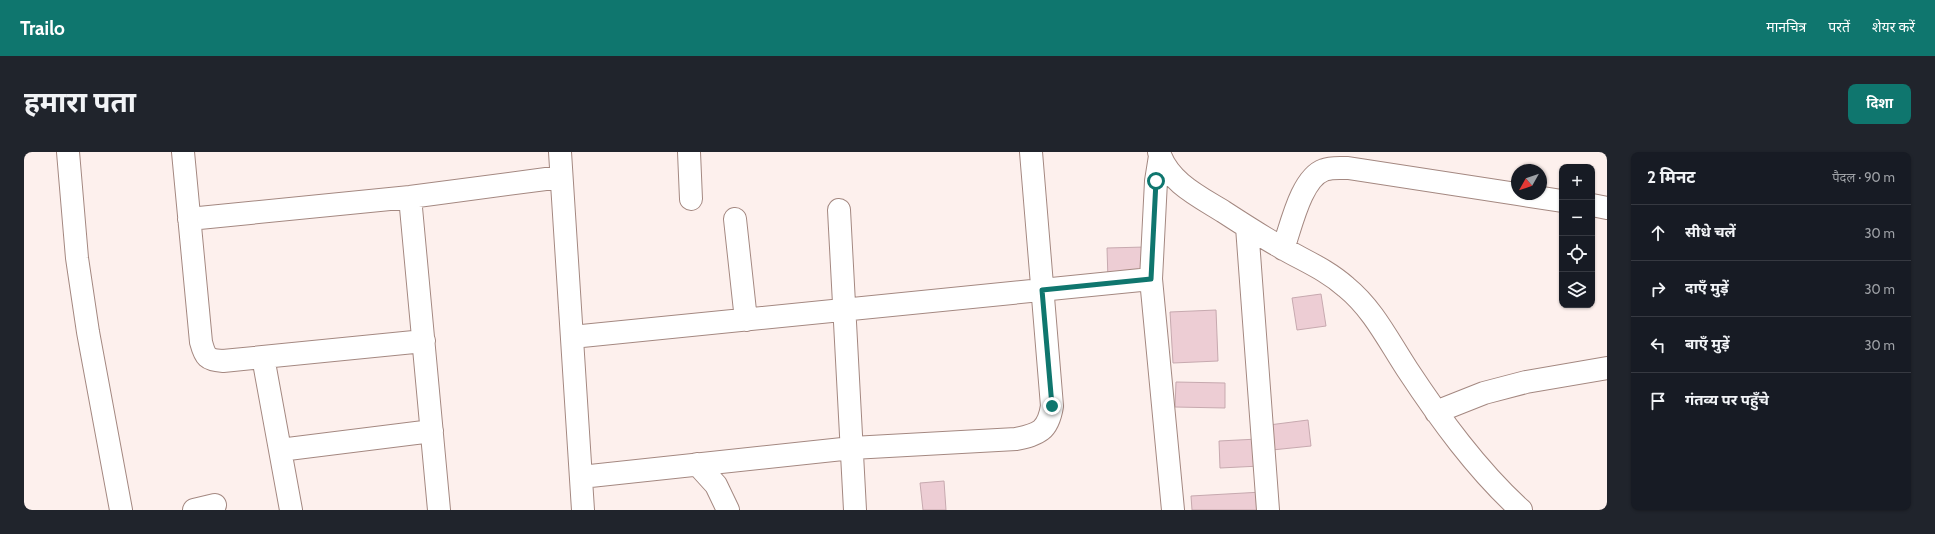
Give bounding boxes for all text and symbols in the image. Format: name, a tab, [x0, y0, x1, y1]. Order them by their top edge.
text: Trailo	[20, 17, 65, 40]
text: मानचित्र	[1766, 18, 1806, 36]
text: परतें	[1828, 18, 1850, 36]
text: शेयर करें	[1872, 18, 1915, 36]
button: दिशा	[1848, 84, 1911, 124]
text: हमारा पता	[24, 85, 136, 119]
north arrow	[1511, 164, 1547, 200]
map controls	[1559, 164, 1595, 308]
button: +	[1559, 164, 1595, 200]
text: 2 मिनट	[1647, 167, 1696, 187]
text: पैदल · 90 m	[1832, 169, 1895, 185]
route start	[1147, 172, 1165, 190]
button: −	[1559, 200, 1595, 236]
icon: ahead	[1647, 222, 1669, 244]
text: सीधे चलें	[1685, 223, 1736, 241]
text: 30 m	[1865, 225, 1895, 241]
button: locate	[1559, 236, 1595, 272]
button: layers	[1559, 272, 1595, 308]
icon: right	[1647, 278, 1669, 300]
text: दाएँ मुड़ें	[1685, 279, 1729, 297]
text: 30 m	[1865, 281, 1895, 297]
icon: left	[1647, 334, 1669, 356]
text: बाएँ मुड़ें	[1685, 335, 1730, 353]
text: 30 m	[1865, 337, 1895, 353]
icon: arrive	[1647, 390, 1669, 412]
text: गंतव्य पर पहुँचे	[1685, 391, 1769, 409]
route end	[1043, 397, 1061, 415]

